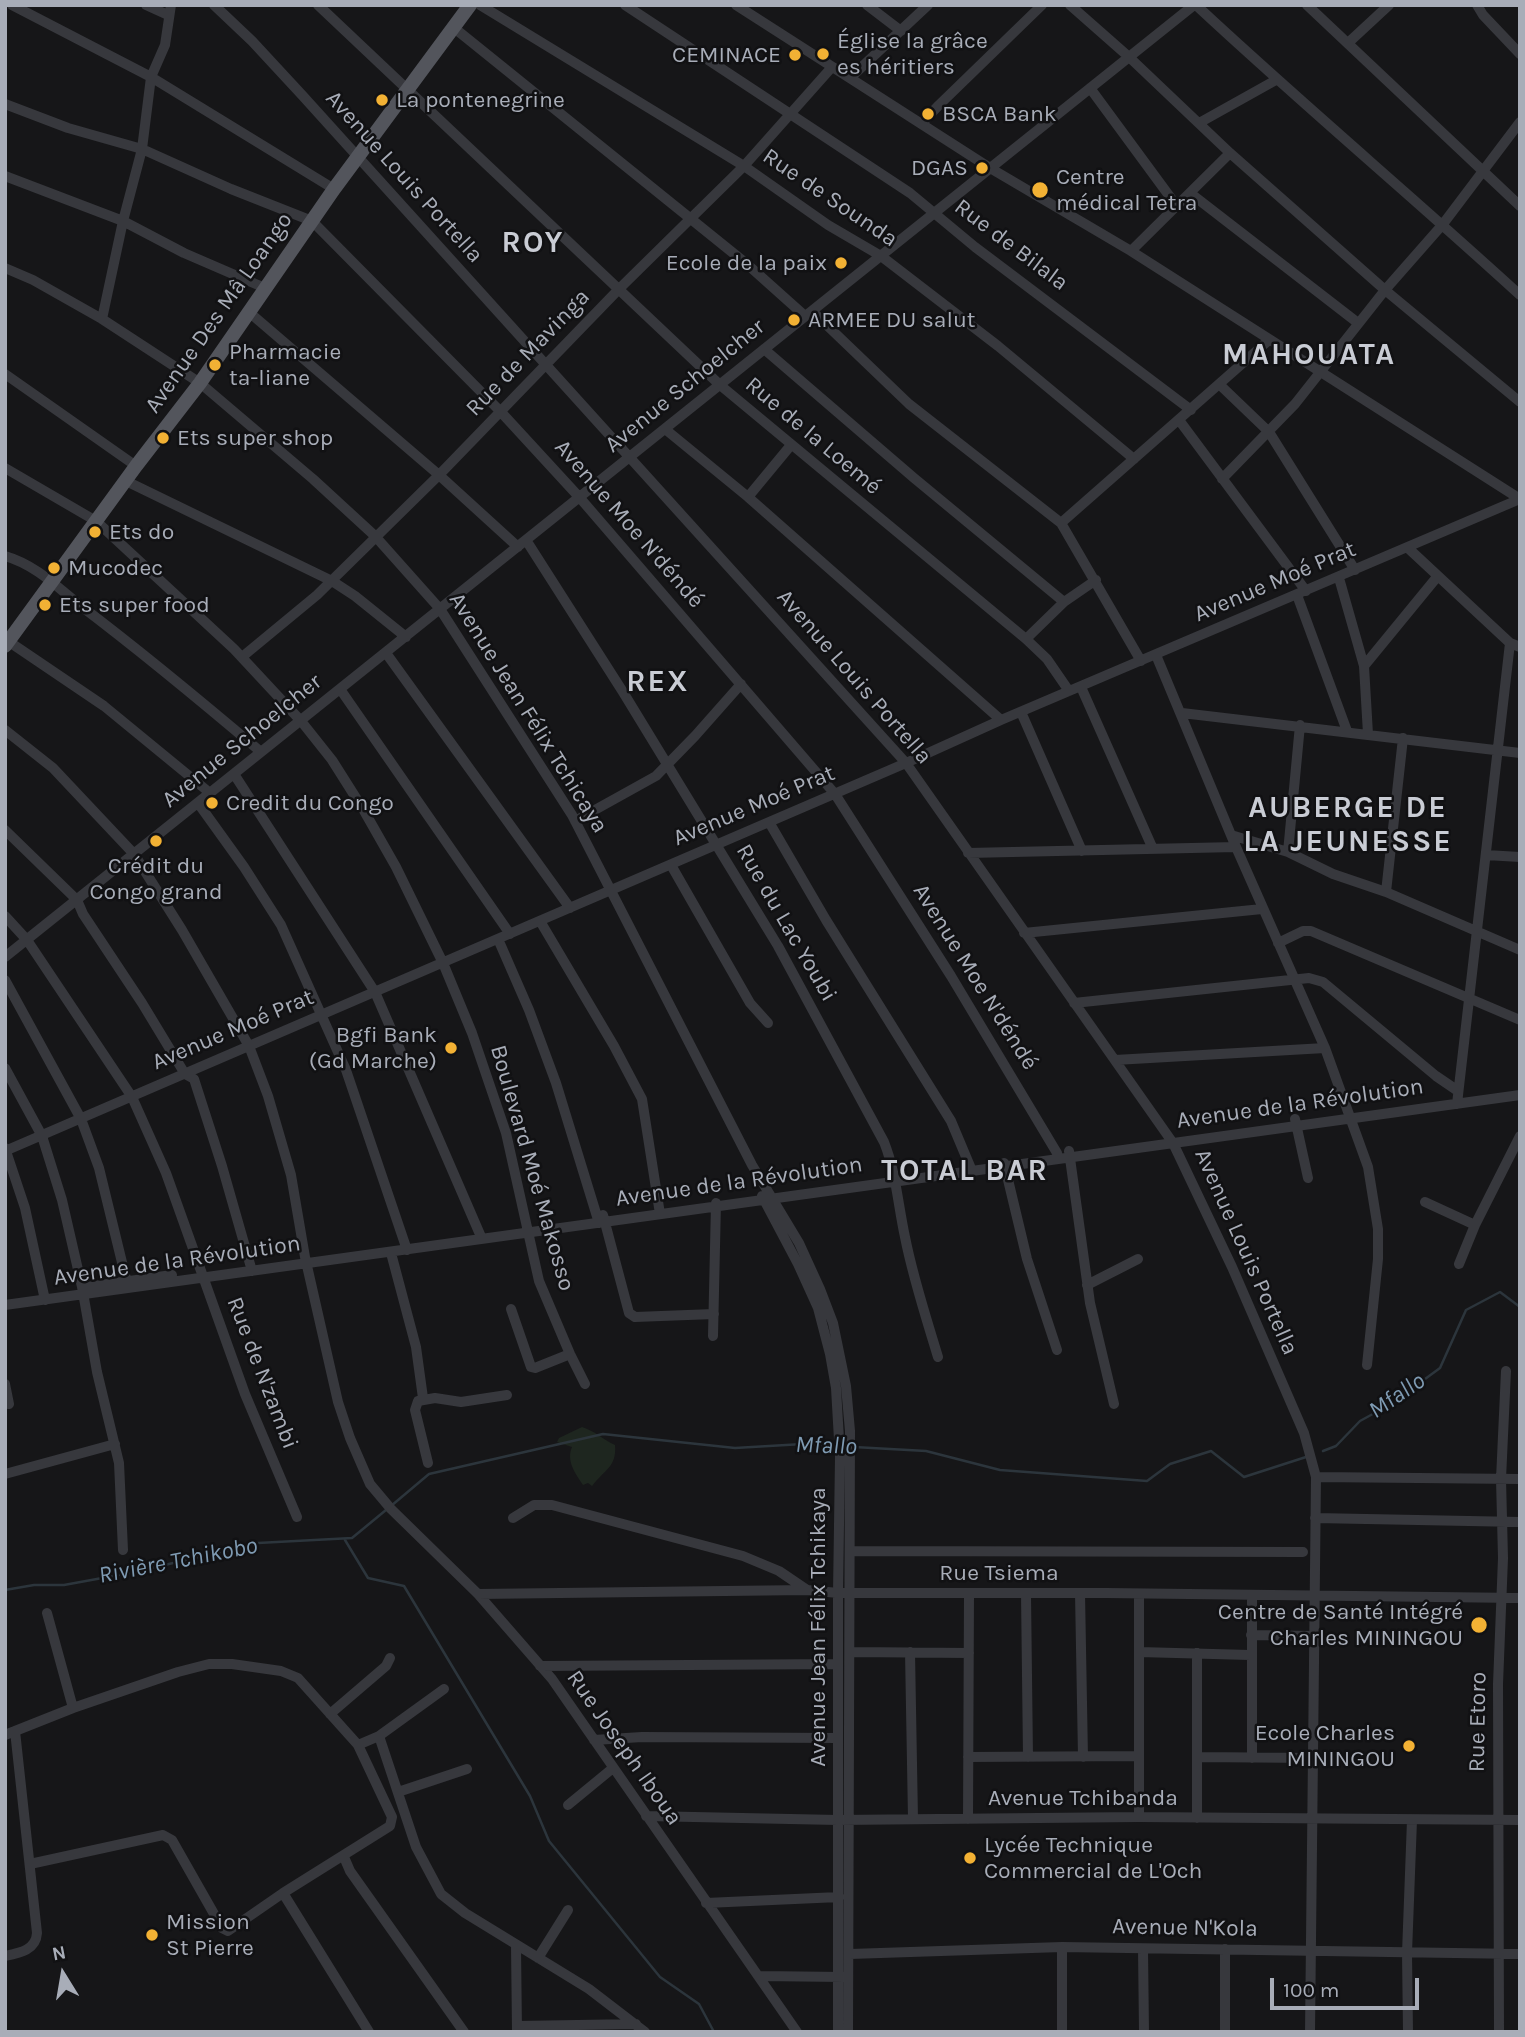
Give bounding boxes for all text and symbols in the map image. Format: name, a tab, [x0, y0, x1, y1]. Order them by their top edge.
place label: Église la grâce es héritiers	[837, 27, 988, 81]
place label: CEMINACE	[672, 41, 781, 69]
marker: Église la grâce es héritiers	[815, 46, 831, 62]
marker: CEMINACE	[787, 47, 803, 63]
street label: Avenue Louis Portella	[319, 85, 489, 269]
place label: La pontenegrine	[396, 86, 565, 114]
marker: La pontenegrine	[374, 92, 390, 108]
place label: BSCA Bank	[942, 100, 1057, 128]
marker: BSCA Bank	[920, 106, 936, 122]
street label: Rue de Sounda	[757, 143, 903, 253]
place label: DGAS	[911, 154, 968, 182]
marker: DGAS	[974, 160, 990, 176]
place label: Centre médical Tetra	[1056, 163, 1197, 217]
marker: Centre médical Tetra	[1030, 180, 1050, 200]
street label: Rue de Bilala	[949, 193, 1073, 297]
street label: Avenue Des Mâ Loango	[139, 207, 299, 419]
district label: ROY	[502, 225, 564, 261]
place label: Ecole de la paix	[666, 249, 827, 277]
marker: Ecole de la paix	[833, 255, 849, 271]
street label: Rue de Mavinga	[460, 284, 596, 422]
place label: ARMEE DU salut	[808, 306, 976, 334]
marker: ARMEE DU salut	[786, 312, 802, 328]
street label: Avenue Schoelcher	[600, 313, 770, 459]
district label: MAHOUATA	[1223, 337, 1395, 373]
place label: Pharmacie ta-liane	[229, 338, 341, 392]
marker: Pharmacie ta-liane	[207, 357, 223, 373]
street label: Rue de la Loemé	[739, 371, 887, 501]
place label: Ets super shop	[177, 424, 333, 452]
marker: Ets super shop	[155, 430, 171, 446]
street label: Avenue Moe N'déndé	[548, 434, 710, 614]
place label: Ets do	[109, 518, 174, 546]
marker: Ets do	[87, 524, 103, 540]
street label: Avenue Moé Prat	[1190, 536, 1360, 628]
place label: Mucodec	[68, 554, 163, 582]
marker: Mucodec	[46, 560, 62, 576]
street label: Avenue Louis Portella	[771, 584, 937, 770]
street label: Avenue Jean Félix Tchicaya	[443, 588, 613, 838]
place label: Ets super food	[59, 591, 210, 619]
marker: Ets super food	[37, 597, 53, 613]
district label: REX	[627, 664, 689, 700]
street label: Avenue Schoelcher	[157, 668, 327, 814]
street label: Avenue Moé Prat	[669, 760, 839, 852]
place label: Credit du Congo	[226, 789, 394, 817]
district label: AUBERGE DE LA JEUNESSE	[1245, 790, 1451, 860]
marker: Credit du Congo	[204, 795, 220, 811]
marker: Crédit du Congo grand	[148, 833, 164, 849]
street label: Rue du Lac Youbi	[730, 839, 842, 1007]
place label: Crédit du Congo grand	[89, 852, 223, 906]
street label: Avenue Moe N'déndé	[907, 879, 1043, 1075]
street label: Avenue Moé Prat	[148, 984, 318, 1076]
place label: Bgfi Bank (Gd Marche)	[309, 1021, 437, 1075]
marker: Bgfi Bank (Gd Marche)	[443, 1040, 459, 1056]
street label: Boulevard Moé Makosso	[484, 1042, 580, 1294]
street label: Avenue de la Révolution	[1175, 1073, 1425, 1135]
street label: Avenue Louis Portella	[1188, 1145, 1304, 1359]
street label: Avenue de la Révolution	[614, 1151, 864, 1213]
district label: TOTAL BAR	[882, 1153, 1048, 1189]
street label: Avenue de la Révolution	[52, 1230, 302, 1292]
street label: Rue de N'zambi	[220, 1293, 304, 1453]
water label: Mfallo	[1363, 1367, 1431, 1425]
water label: Mfallo	[795, 1431, 857, 1461]
street label: Avenue Jean Félix Tchikaya	[804, 1487, 832, 1767]
water label: Rivière Tchikobo	[96, 1532, 260, 1590]
street label: Rue Tsiema	[939, 1559, 1059, 1587]
place label: Centre de Santé Intégré Charles MININGOU	[1218, 1598, 1463, 1652]
marker: Centre de Santé Intégré Charles MININGOU	[1469, 1615, 1489, 1635]
street label: Rue Joseph Iboua	[560, 1665, 688, 1831]
street label: Rue Etoro	[1463, 1672, 1493, 1772]
place label: Ecole Charles MININGOU	[1255, 1719, 1395, 1773]
marker: Ecole Charles MININGOU	[1401, 1738, 1417, 1754]
street label: Avenue Tchibanda	[988, 1784, 1178, 1812]
place label: Lycée Technique Commercial de L'Och	[984, 1831, 1202, 1885]
marker: Lycée Technique Commercial de L'Och	[962, 1850, 978, 1866]
place label: Mission St Pierre	[166, 1908, 254, 1962]
street label: Avenue N'Kola	[1112, 1913, 1258, 1943]
marker: Mission St Pierre	[144, 1927, 160, 1943]
north arrow	[28, 1939, 98, 2009]
text: N	[50, 1941, 68, 1965]
scale bar	[1273, 1964, 1422, 2008]
text: 100 m	[1283, 1978, 1340, 2002]

